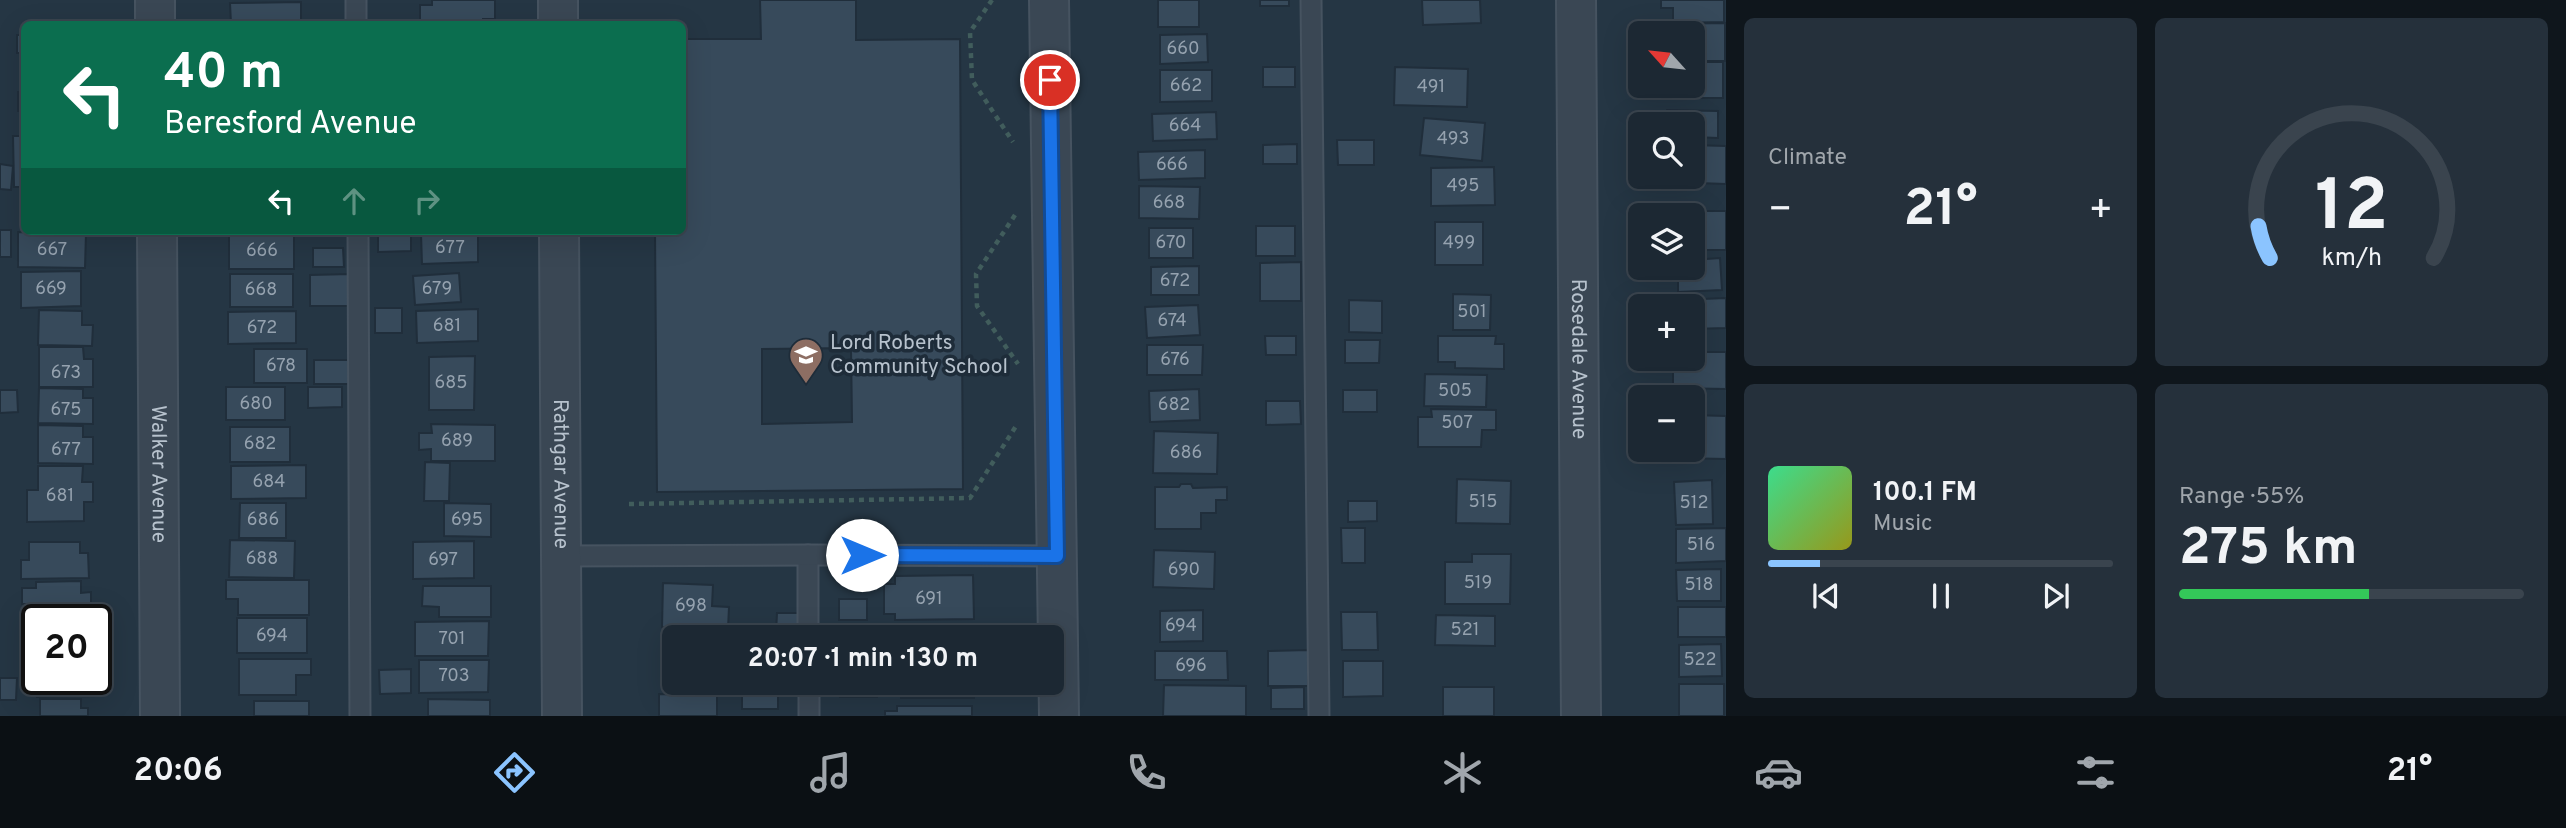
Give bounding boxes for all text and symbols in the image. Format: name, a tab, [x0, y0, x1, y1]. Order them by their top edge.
north arrow	[1628, 21, 1704, 98]
map controls	[1628, 21, 1705, 462]
house number: 660	[1166, 38, 1200, 61]
text: 40 m	[164, 44, 283, 106]
icon: left	[49, 49, 140, 140]
pin	[1020, 50, 1080, 110]
icon: arrive	[1031, 61, 1069, 99]
house number: 662	[1170, 75, 1202, 98]
house number: 491	[1417, 76, 1445, 99]
text: Beresford Avenue	[164, 105, 416, 145]
button: search	[1628, 112, 1705, 189]
house number: 664	[1169, 115, 1201, 138]
house number: 493	[1437, 128, 1469, 151]
text: Climate	[1768, 144, 1847, 173]
house number: 666	[1156, 154, 1188, 177]
text: 12	[2315, 164, 2388, 256]
house number: 495	[1447, 175, 1479, 198]
text: 21°	[1903, 178, 1978, 244]
icon: left	[262, 182, 300, 220]
icon: ahead	[335, 182, 373, 220]
icon: right	[408, 182, 446, 220]
text: −	[1768, 187, 1793, 236]
text: +	[2088, 187, 2113, 236]
house number: 668	[1153, 192, 1185, 215]
button: layers	[1628, 203, 1705, 280]
house number: 670	[1156, 232, 1186, 255]
house number: 499	[1443, 232, 1475, 255]
house number: 677	[435, 237, 465, 260]
house number: 667	[37, 239, 67, 262]
house number: 666	[246, 240, 278, 263]
text: km/h	[2321, 243, 2382, 275]
house number: 672	[1160, 270, 1190, 293]
house number: 669	[35, 278, 67, 301]
house number: 679	[422, 278, 452, 301]
house number: 668	[245, 279, 277, 302]
street label: Rosedale Avenue	[1564, 279, 1593, 439]
button: +	[1628, 294, 1705, 371]
house number: 501	[1457, 301, 1487, 324]
house number: 674	[1157, 310, 1187, 333]
house number: 681	[433, 315, 461, 338]
house number: 672	[247, 317, 277, 340]
place label: Lord Roberts Community School	[830, 330, 1008, 381]
school or university icon: Lord Roberts Community School	[787, 336, 825, 385]
house number: 676	[1160, 349, 1190, 372]
house number: 678	[266, 355, 296, 378]
house number: 673	[51, 362, 81, 385]
house number: 685	[435, 372, 467, 395]
house number: 505	[1438, 380, 1472, 403]
button: −	[1628, 385, 1705, 462]
house number: 680	[239, 393, 273, 416]
house number: 682	[1158, 394, 1190, 417]
house number: 675	[51, 399, 81, 422]
street label: Rathgar Avenue	[547, 399, 574, 549]
street label: Walker Avenue	[145, 405, 172, 543]
house number: 507	[1441, 412, 1473, 435]
house number: 689	[441, 430, 473, 453]
house number: 682	[244, 433, 276, 456]
house number: 677	[51, 439, 81, 462]
house number: 686	[1170, 442, 1202, 465]
house number: 684	[253, 471, 285, 494]
text: 100.1 FM	[1873, 477, 1977, 510]
text: Range · 55%	[2179, 483, 2304, 512]
house number: 681	[46, 485, 74, 508]
house number: 515	[1468, 491, 1498, 514]
house number: 512	[1680, 492, 1708, 515]
house number: 686	[247, 509, 279, 532]
house number: 695	[451, 509, 483, 532]
text: Music	[1873, 510, 1933, 539]
text: 275 km	[2179, 517, 2358, 583]
position arrow	[825, 518, 899, 592]
house number: 516	[1687, 534, 1715, 557]
house number: 688	[246, 548, 278, 571]
house number: 697	[428, 549, 458, 572]
house number: 690	[1168, 559, 1200, 582]
house number: 519	[1464, 572, 1492, 595]
house number: 518	[1685, 574, 1713, 597]
icon: previous	[1807, 577, 1845, 615]
icon: pause	[1922, 577, 1960, 615]
icon: next	[2037, 577, 2075, 615]
house number: 691	[915, 588, 943, 611]
house number: 698	[675, 595, 707, 618]
speed limit sign: 20	[21, 604, 112, 695]
house number: 694	[1165, 615, 1197, 638]
house number: 521	[1451, 619, 1479, 642]
house number: 694	[256, 625, 288, 648]
house number: 701	[438, 628, 466, 651]
text: 20:07 · 1 min · 130 m	[748, 643, 978, 676]
house number: 522	[1683, 649, 1717, 672]
house number: 696	[1175, 655, 1207, 678]
house number: 703	[438, 665, 470, 688]
icon: directions	[490, 748, 539, 797]
icon: music	[806, 748, 855, 797]
icon: phone	[1122, 748, 1171, 797]
icon: climate	[1438, 748, 1487, 797]
icon: car	[1754, 748, 1803, 797]
icon: filters	[2071, 748, 2120, 797]
text: 20:06	[134, 752, 223, 792]
text: 21°	[2387, 752, 2432, 792]

